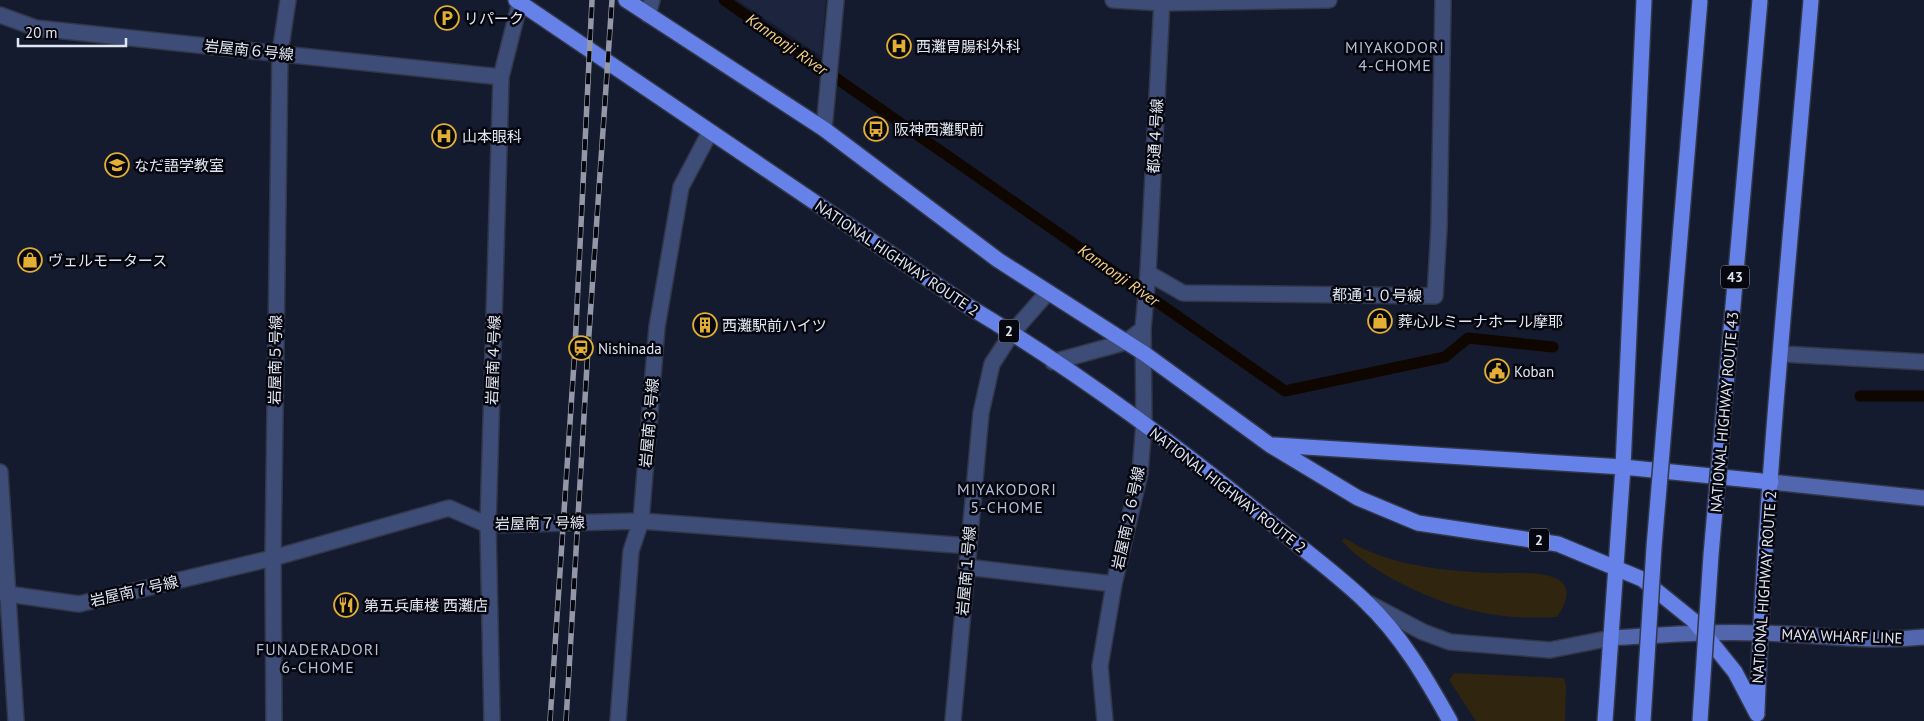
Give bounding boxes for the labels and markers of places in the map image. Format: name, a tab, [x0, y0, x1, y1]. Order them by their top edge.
parking icon: リパーク	[434, 5, 460, 31]
place label: リパーク	[464, 9, 524, 28]
hospital icon: 西灘胃腸科外科	[886, 33, 912, 59]
place label: 西灘胃腸科外科	[916, 37, 1021, 56]
bus stop icon: 阪神西灘駅前	[863, 116, 889, 142]
place label: 阪神西灘駅前	[894, 120, 984, 139]
hospital icon: 山本眼科	[431, 123, 457, 149]
place label: 山本眼科	[462, 127, 522, 146]
school or university icon: なだ語学教室	[104, 152, 130, 178]
place label: なだ語学教室	[134, 156, 224, 175]
shop icon: ヴェルモータース	[17, 247, 43, 273]
place label: ヴェルモータース	[48, 251, 167, 270]
shop icon: 葬心ルミーナホール摩耶	[1367, 308, 1393, 334]
building icon: 西灘駅前ハイツ	[692, 312, 718, 338]
place label: 葬心ルミーナホール摩耶	[1398, 312, 1563, 331]
place label: 西灘駅前ハイツ	[722, 316, 827, 335]
station icon: Nishinada	[568, 335, 594, 361]
place label: Nishinada	[598, 339, 662, 358]
public building icon: Koban	[1484, 358, 1510, 384]
place label: Koban	[1514, 362, 1554, 381]
restaurant icon: 第五兵庫楼 西灘店	[333, 592, 359, 618]
place label: 第五兵庫楼 西灘店	[364, 596, 488, 615]

